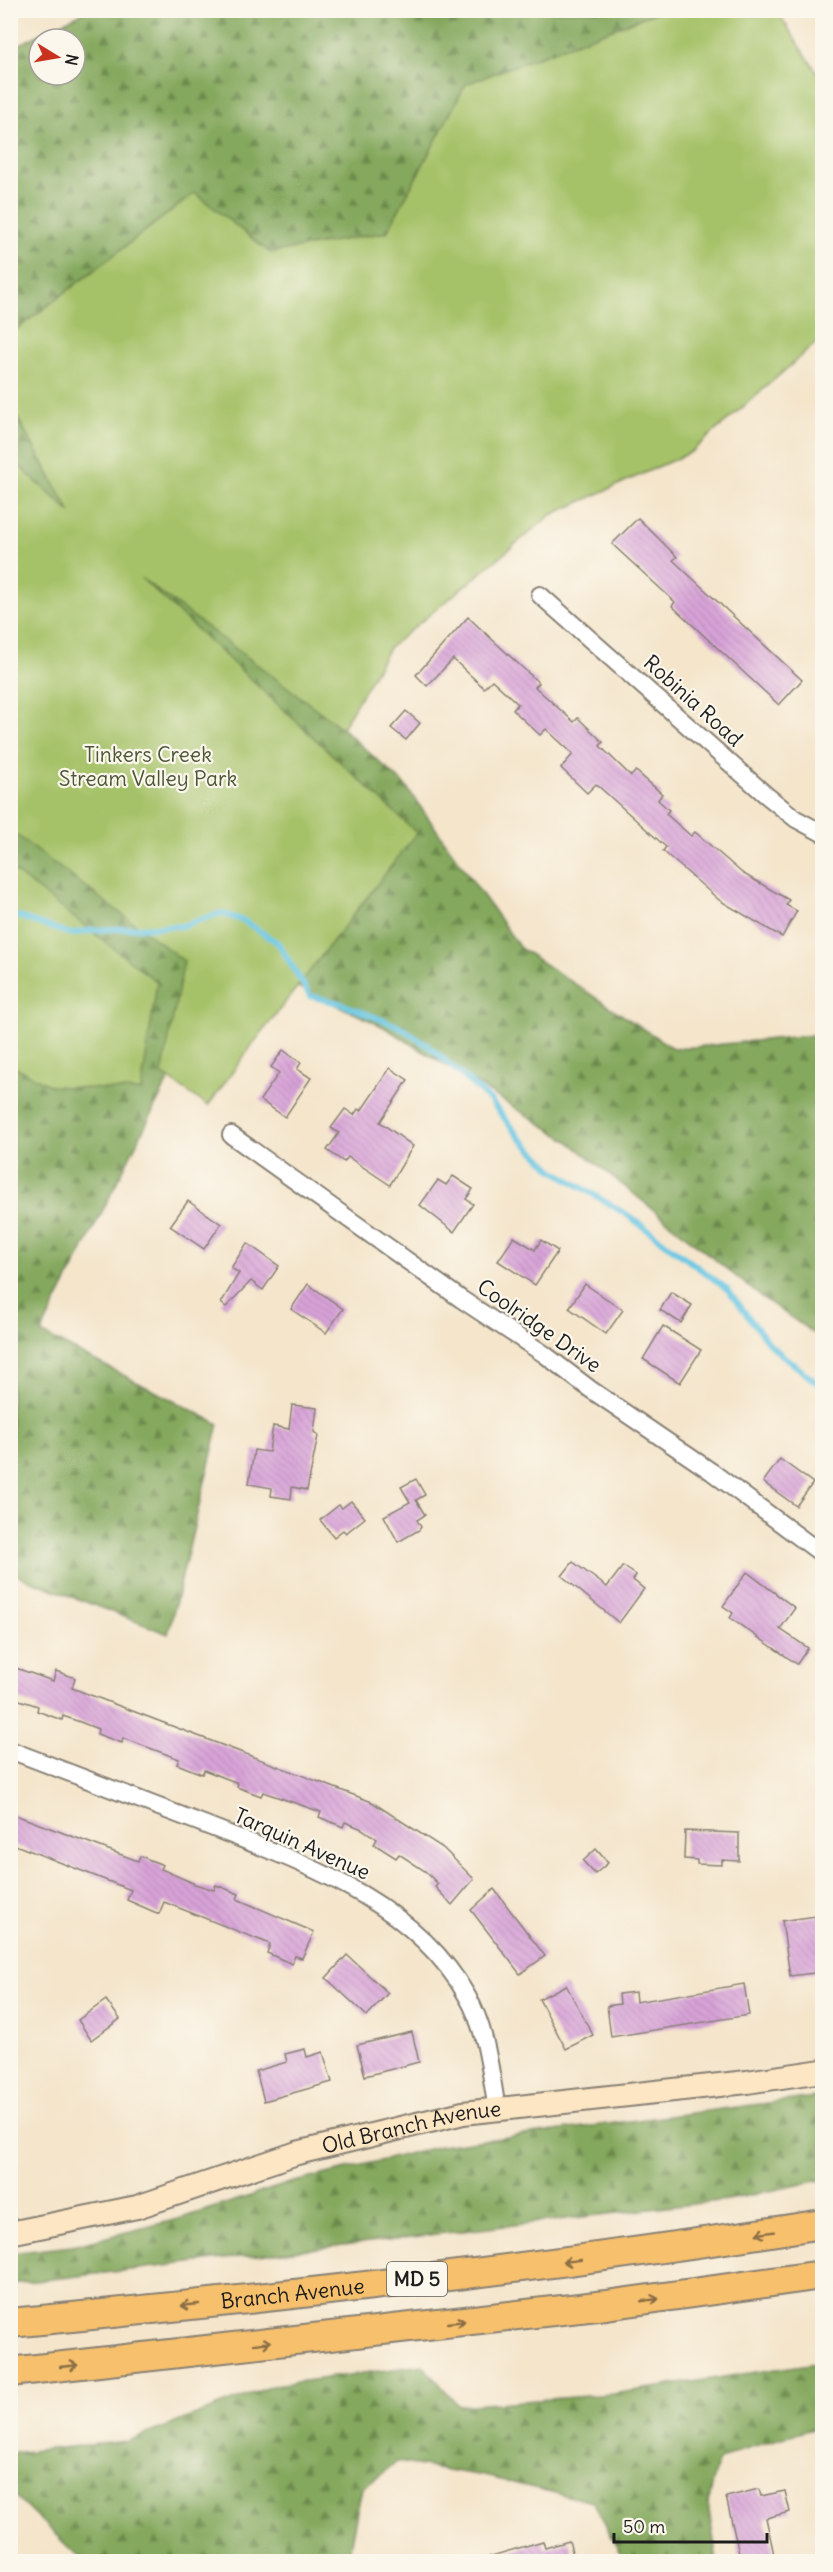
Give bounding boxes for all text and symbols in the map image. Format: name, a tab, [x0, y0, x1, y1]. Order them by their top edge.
north arrow	[27, 27, 87, 87]
text: N	[61, 53, 83, 67]
street label: Robinia Road	[638, 649, 749, 752]
park label: Tinkers Creek Stream Valley Park	[59, 741, 237, 792]
street label: Coolridge Drive	[472, 1273, 607, 1378]
street label: Tarquin Avenue	[230, 1802, 374, 1886]
street label: Old Branch Avenue	[319, 2095, 502, 2160]
one-way arrow	[755, 2228, 775, 2239]
one-way arrow	[562, 2256, 582, 2267]
road number: MD 5	[387, 2262, 447, 2296]
street label: Branch Avenue	[219, 2272, 366, 2315]
one-way arrow	[639, 2294, 659, 2305]
one-way arrow	[181, 2300, 201, 2311]
one-way arrow	[446, 2316, 466, 2327]
one-way arrow	[252, 2337, 272, 2348]
one-way arrow	[58, 2360, 78, 2371]
scale bar	[614, 2506, 767, 2544]
text: 50 m	[623, 2515, 665, 2538]

